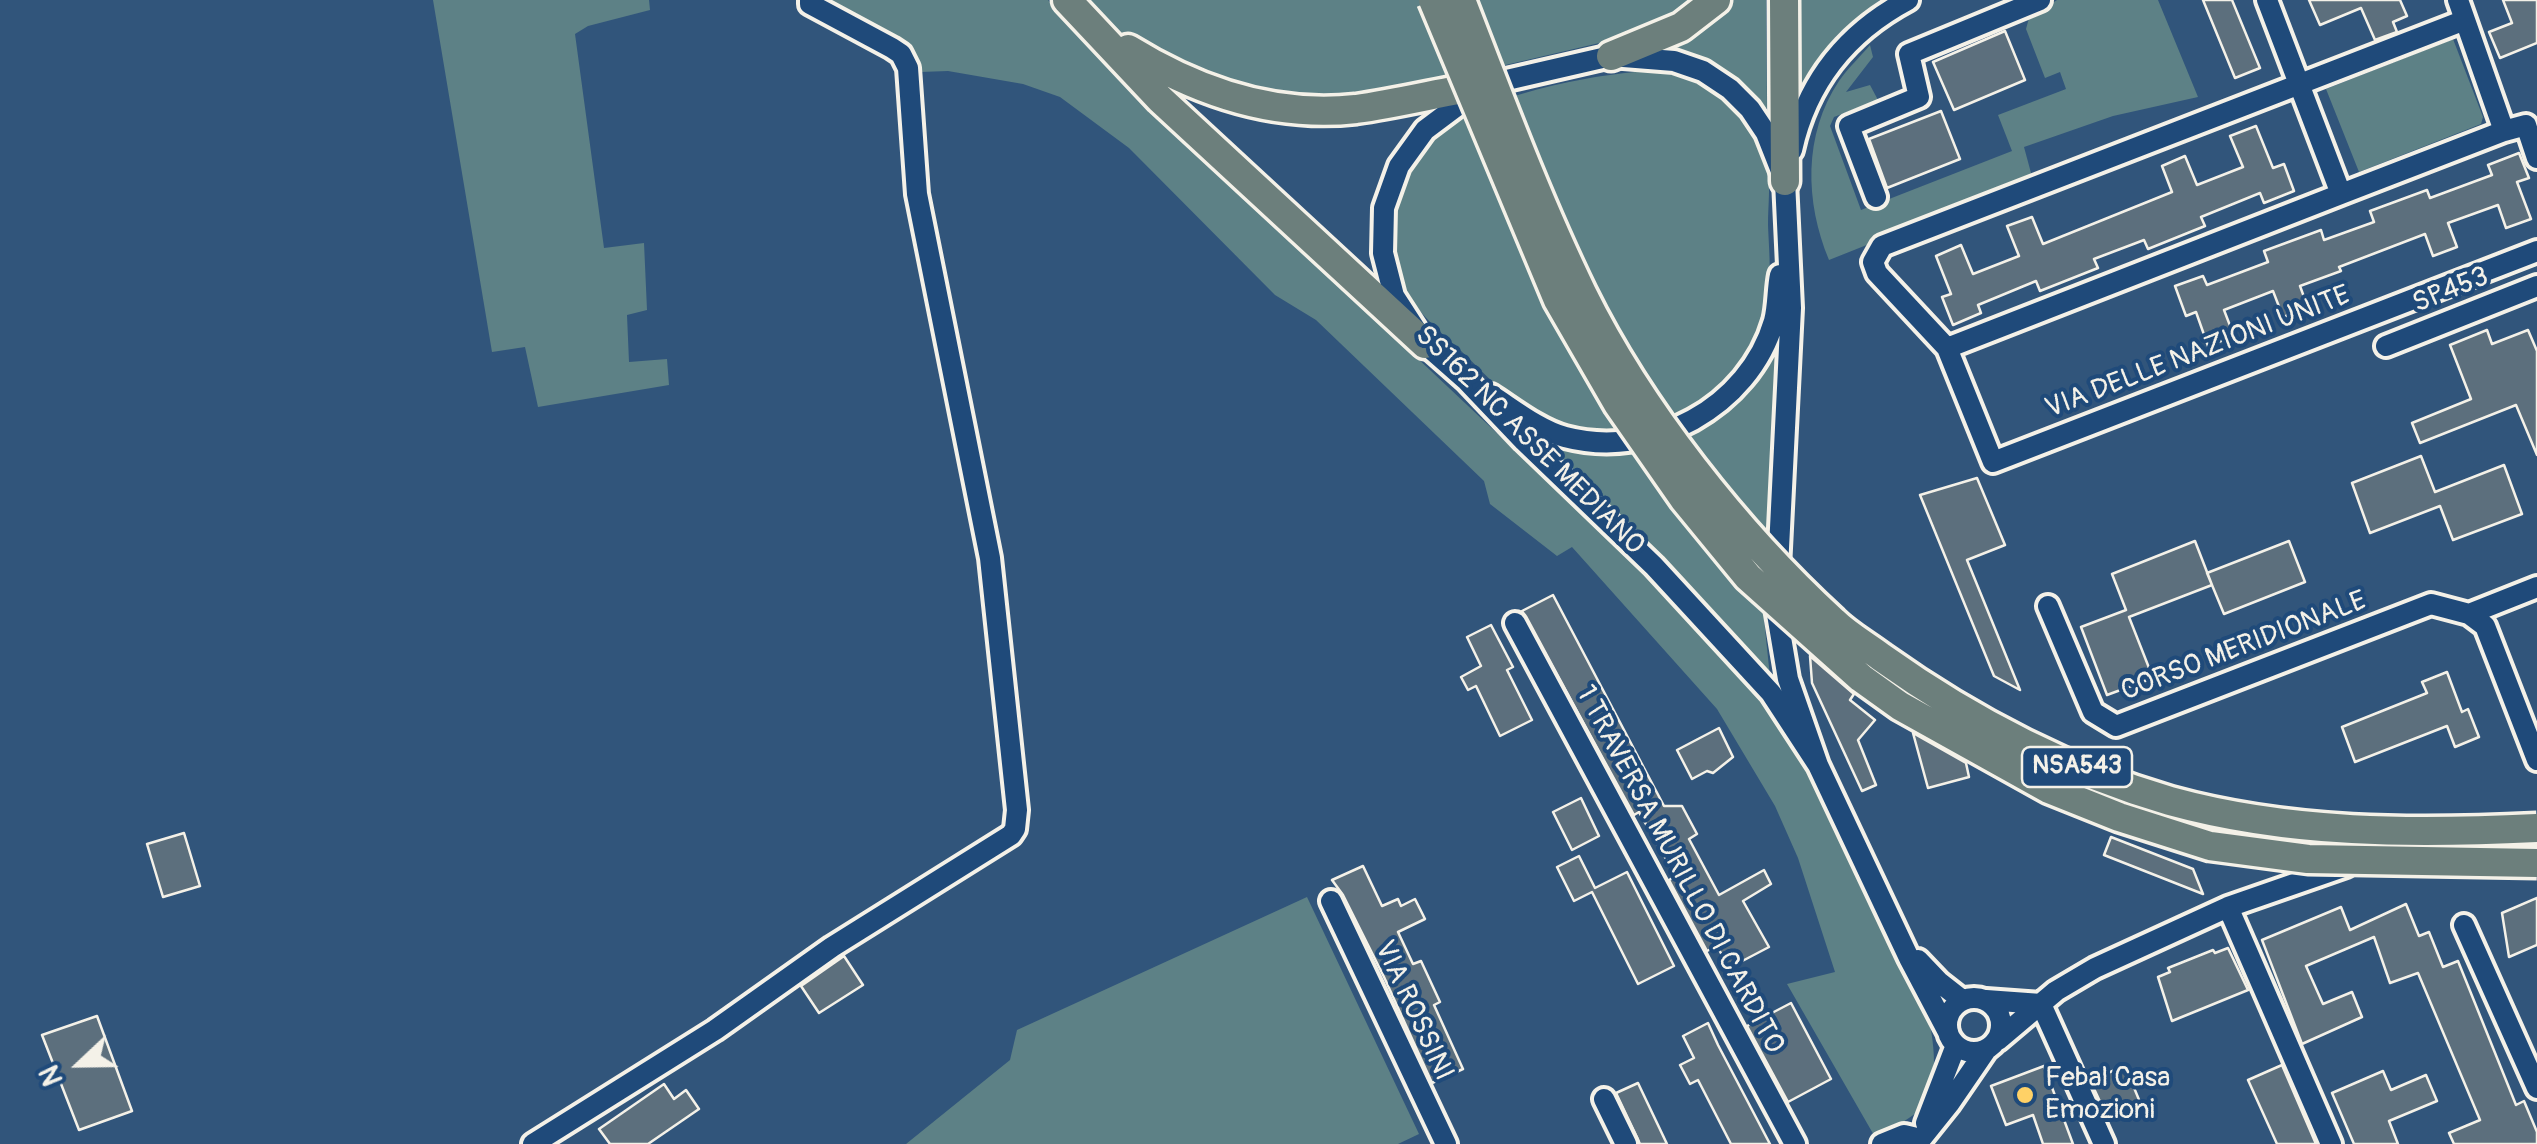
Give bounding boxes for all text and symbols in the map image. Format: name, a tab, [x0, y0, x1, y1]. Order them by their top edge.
street label: SP453	[2408, 261, 2494, 321]
street label: VIA DELLE NAZIONI UNITE	[2041, 279, 2355, 427]
street label: SS162 NC ASSE MEDIANO	[1407, 319, 1651, 563]
street label: CORSO MERIDIONALE	[2117, 585, 2371, 709]
street label: 1 TRAVERSA MURILLO DI CARDITO	[1568, 680, 1790, 1060]
road number: NSA543	[2022, 747, 2132, 787]
street label: VIA ROSSINI	[1366, 936, 1460, 1086]
north arrow	[30, 1014, 130, 1114]
text: N	[32, 1060, 71, 1091]
place label: Febal Casa Emozioni	[2045, 1062, 2170, 1128]
marker: Febal Casa Emozioni	[2014, 1084, 2036, 1106]

